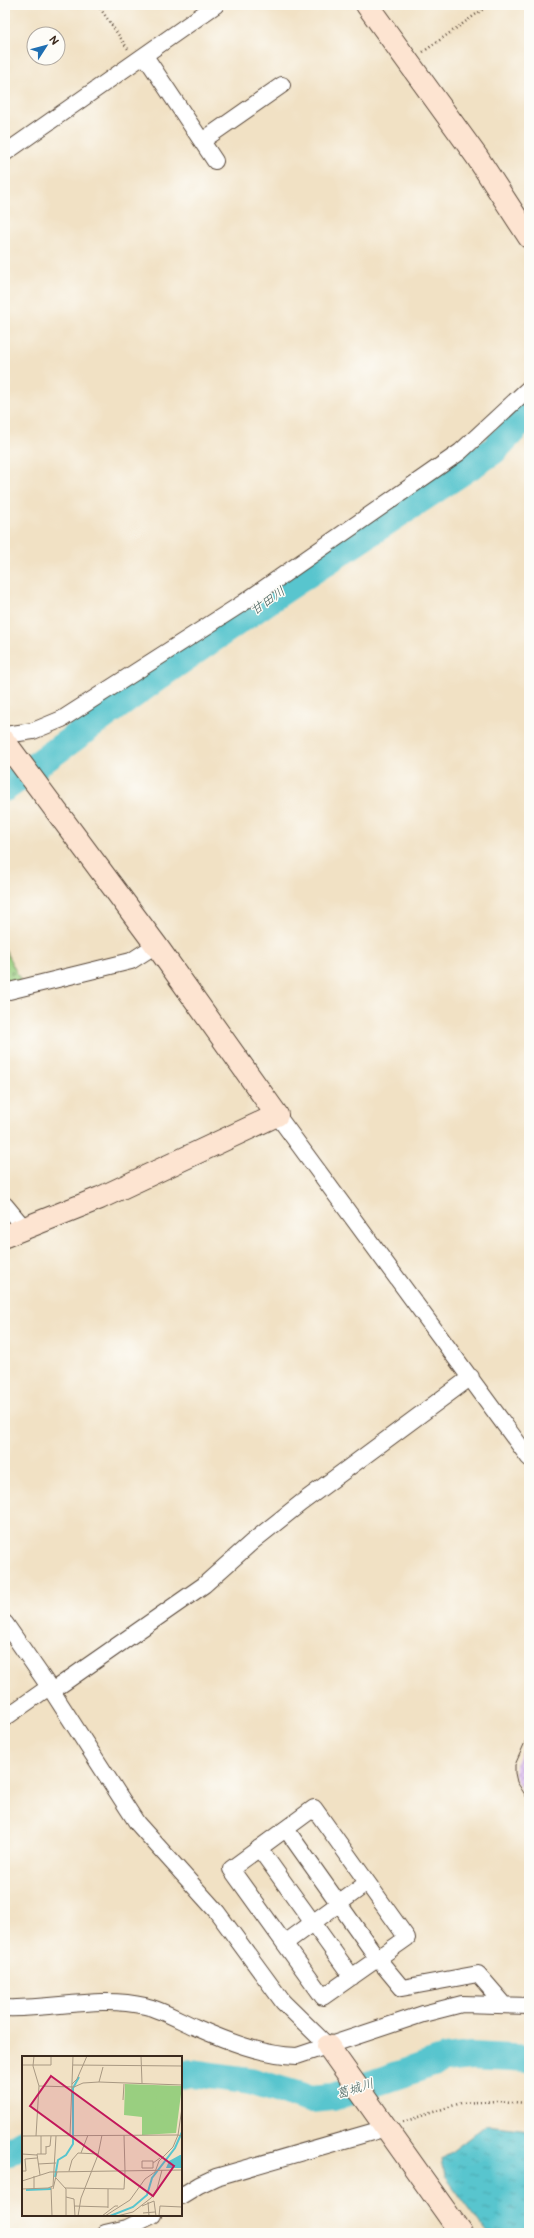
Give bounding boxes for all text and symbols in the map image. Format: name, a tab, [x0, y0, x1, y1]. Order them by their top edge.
north arrow	[26, 26, 66, 66]
text: N	[46, 33, 61, 48]
water label: 甘田川	[247, 583, 289, 619]
inset map	[22, 2056, 182, 2216]
water label: 葛城川	[334, 2075, 376, 2103]

